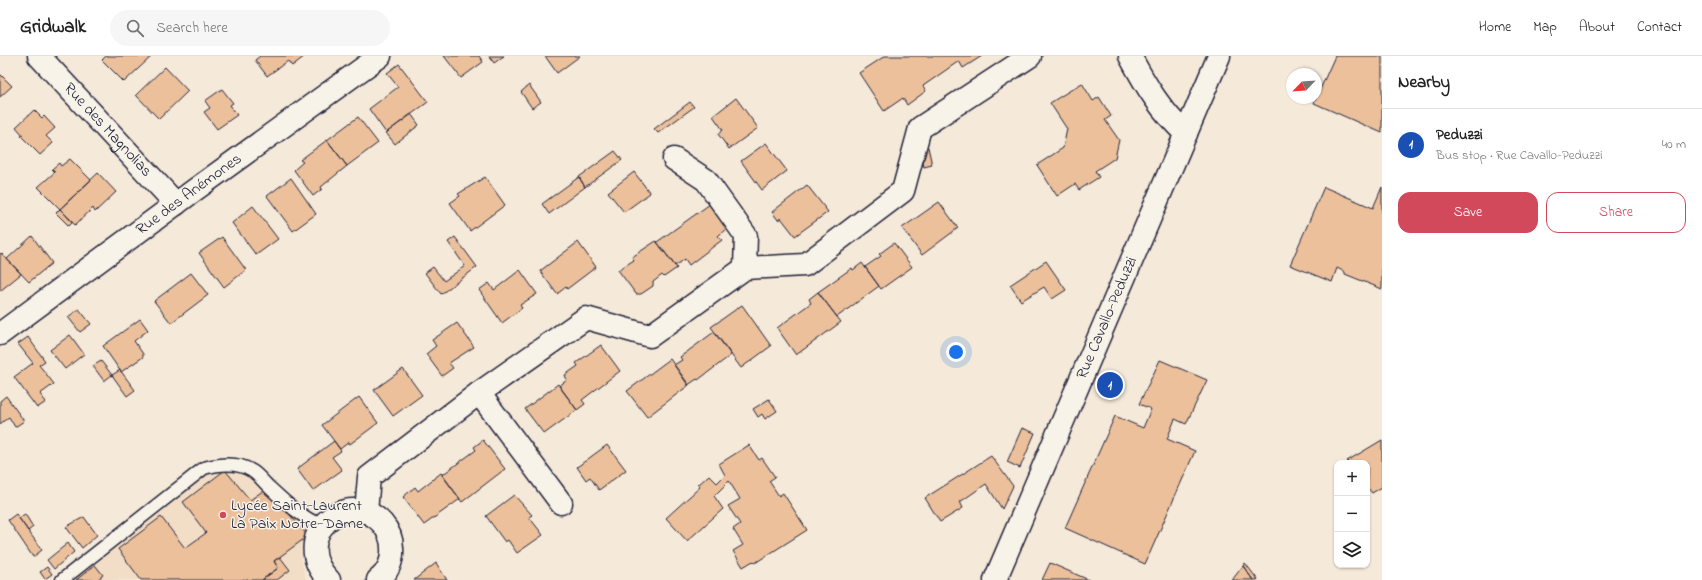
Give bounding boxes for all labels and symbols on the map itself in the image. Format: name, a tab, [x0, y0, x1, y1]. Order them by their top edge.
north arrow	[1286, 68, 1322, 104]
street label: Rue des Magnolias	[58, 78, 158, 183]
street label: Rue des Anémones	[131, 147, 247, 241]
street label: Rue Cavallo-Peduzzi	[1070, 253, 1144, 383]
your location	[946, 342, 966, 362]
pin: 1	[1097, 370, 1123, 400]
place label: Lycée Saint-Laurent La Paix Notre-Dame	[231, 494, 364, 536]
marker: Lycée Saint-Laurent La Paix Notre-Dame	[218, 510, 228, 520]

